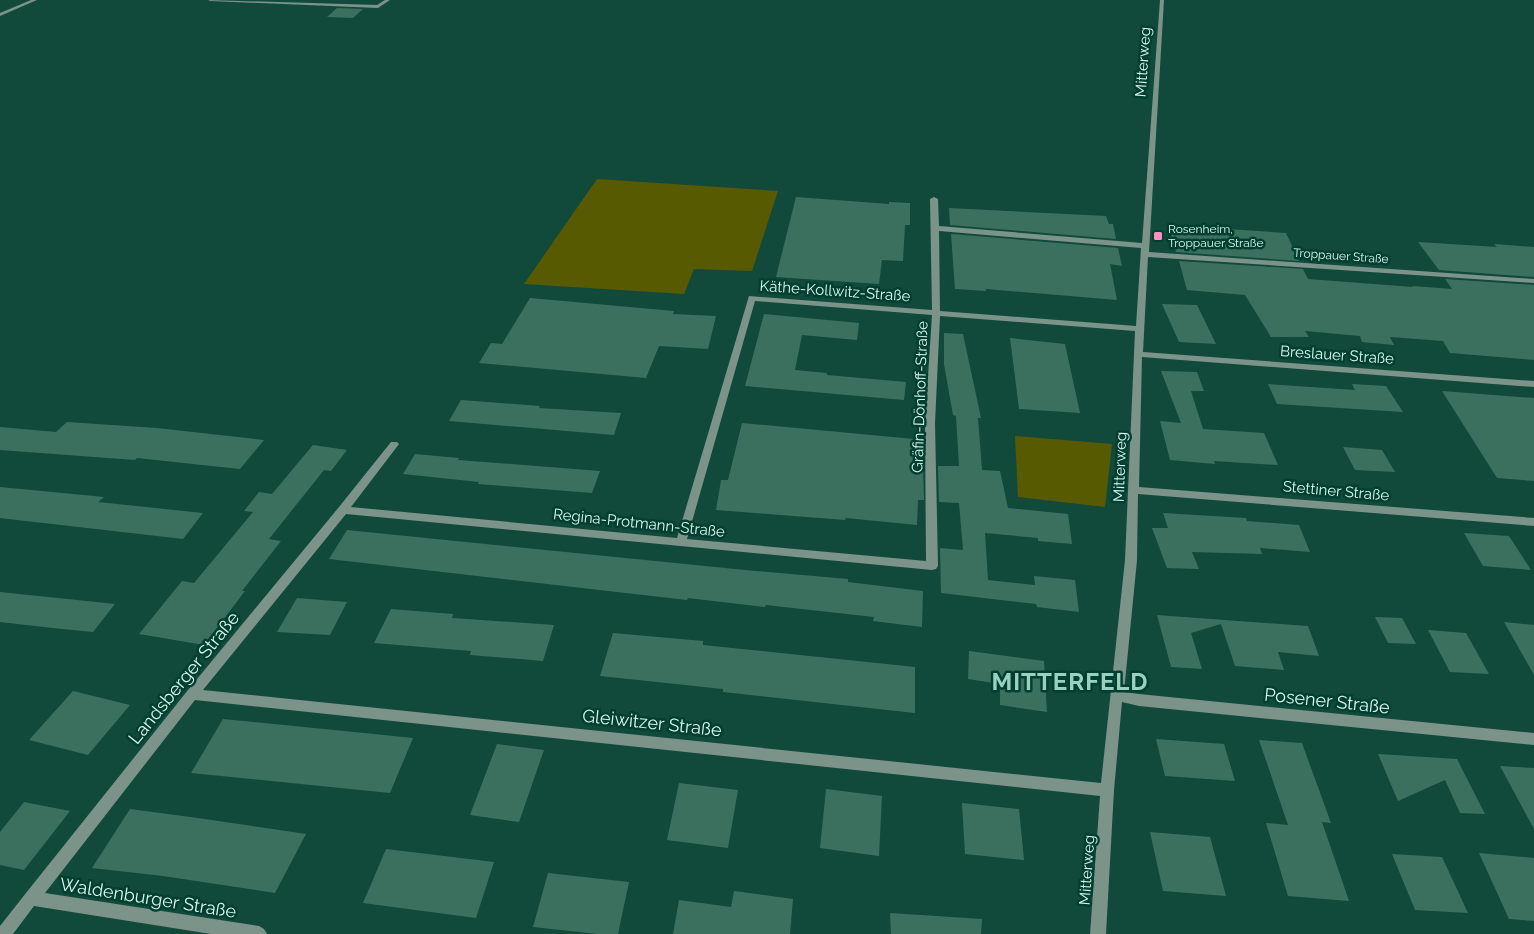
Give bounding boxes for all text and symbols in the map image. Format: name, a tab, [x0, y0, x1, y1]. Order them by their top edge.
street label: Mitterweg	[1132, 26, 1154, 98]
place label: Rosenheim, Troppauer Straße	[1168, 222, 1264, 250]
marker: Rosenheim, Troppauer Straße	[1152, 230, 1164, 242]
street label: Troppauer Straße	[1293, 246, 1389, 266]
street label: Käthe-Kollwitz-Straße	[759, 277, 911, 305]
street label: Gräfin-Dönhoff-Straße	[908, 321, 932, 473]
street label: Breslauer Straße	[1279, 342, 1395, 368]
street label: Mitterweg	[1110, 431, 1130, 503]
street label: Stettiner Straße	[1282, 477, 1390, 505]
street label: Regina-Protmann-Straße	[552, 505, 726, 541]
street label: Landsberger Straße	[124, 607, 244, 748]
district label: MITTERFELD	[991, 667, 1149, 696]
street label: Posener Straße	[1263, 683, 1391, 718]
street label: Gleiwitzer Straße	[581, 705, 723, 740]
street label: Mitterweg	[1076, 834, 1098, 906]
street label: Waldenburger Straße	[58, 873, 238, 922]

